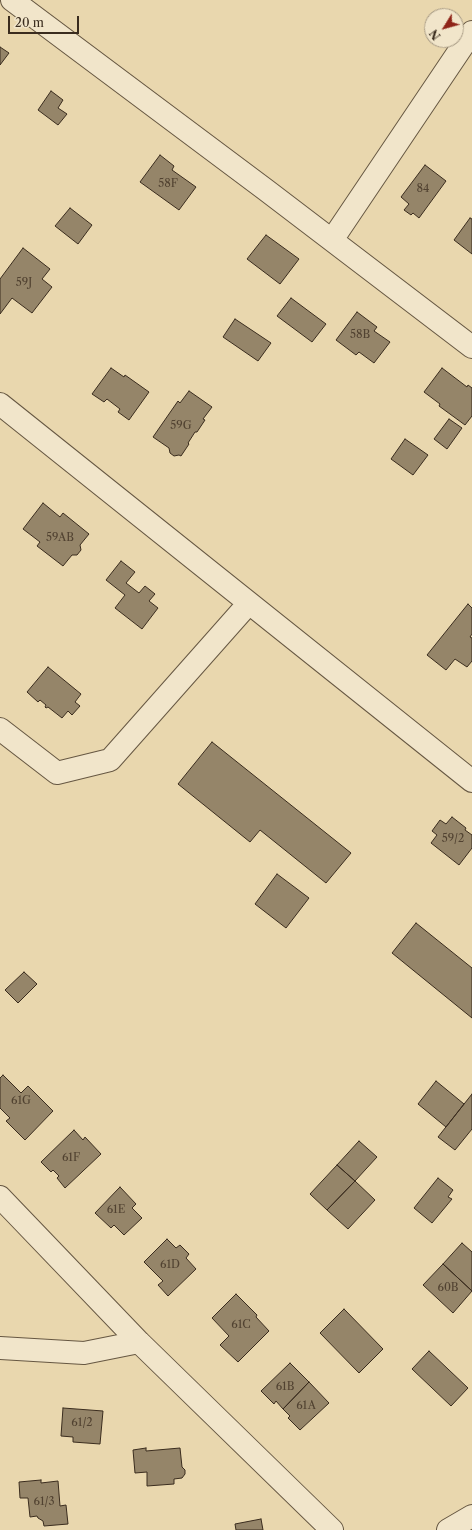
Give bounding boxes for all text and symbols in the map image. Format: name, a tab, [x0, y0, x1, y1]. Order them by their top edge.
scale bar	[10, 8, 81, 34]
north arrow	[424, 8, 464, 48]
text: 20 m	[15, 15, 44, 30]
text: N	[427, 27, 444, 43]
house number: 58F	[158, 177, 178, 191]
house number: 84	[417, 182, 429, 196]
house number: 59J	[16, 276, 32, 290]
house number: 58B	[350, 328, 370, 342]
house number: 59G	[170, 419, 192, 433]
house number: 59AB	[46, 531, 74, 545]
house number: 59/2	[442, 832, 464, 846]
house number: 61G	[11, 1094, 31, 1108]
house number: 61F	[62, 1151, 80, 1165]
house number: 61E	[107, 1203, 125, 1217]
house number: 61D	[160, 1258, 180, 1272]
house number: 60B	[437, 1281, 459, 1295]
house number: 61C	[231, 1318, 251, 1332]
house number: 61B	[276, 1380, 294, 1394]
house number: 61A	[296, 1399, 316, 1413]
house number: 61/2	[71, 1416, 93, 1430]
house number: 61/3	[33, 1495, 55, 1509]

